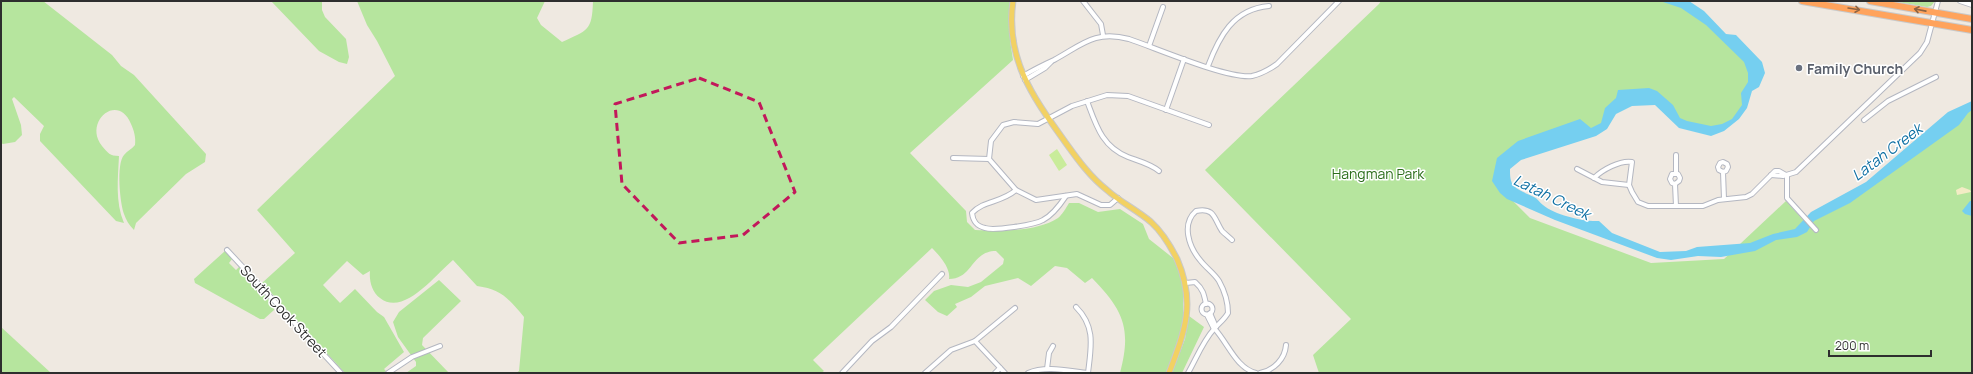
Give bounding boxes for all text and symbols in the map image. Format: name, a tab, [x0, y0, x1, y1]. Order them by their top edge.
one-way arrow	[1847, 6, 1860, 14]
one-way arrow	[1914, 6, 1927, 14]
place label: Family Church	[1807, 59, 1903, 78]
marker: Family Church	[1794, 63, 1804, 73]
water label: Latah Creek	[1847, 117, 1929, 185]
park label: Hangman Park	[1332, 164, 1425, 183]
water label: Latah Creek	[1510, 169, 1596, 226]
street label: South Cook Street	[236, 261, 332, 361]
scale bar	[1829, 332, 1931, 358]
text: 200 m	[1835, 337, 1869, 354]

